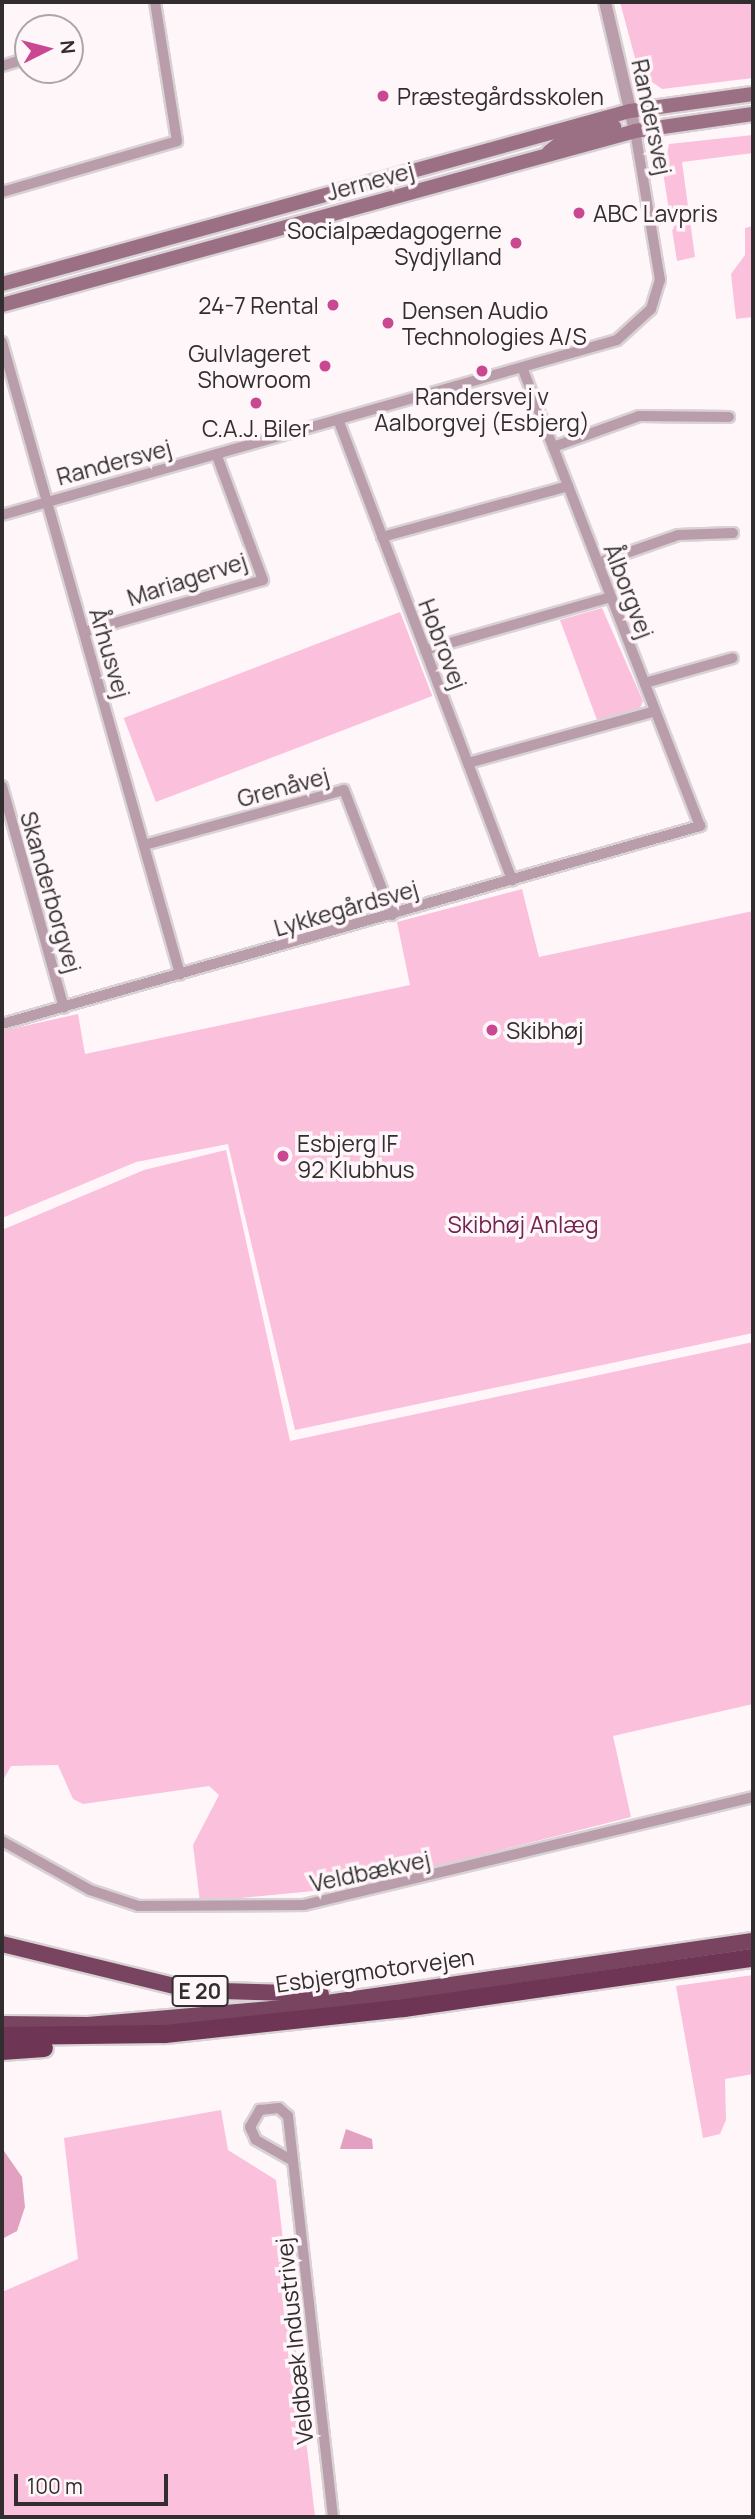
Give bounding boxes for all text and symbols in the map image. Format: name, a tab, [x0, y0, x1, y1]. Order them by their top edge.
north arrow	[14, 14, 84, 84]
text: N	[54, 39, 82, 55]
street label: Randersvej	[626, 57, 678, 177]
place label: Præstegårdsskolen	[397, 82, 604, 110]
marker: Præstegårdsskolen	[375, 88, 391, 104]
street label: Jernevej	[323, 156, 417, 206]
place label: ABC Lavpris	[593, 199, 718, 227]
marker: ABC Lavpris	[571, 205, 587, 221]
place label: Socialpædagogerne Sydjylland	[287, 216, 502, 270]
marker: Socialpædagogerne Sydjylland	[508, 235, 524, 251]
place label: 24-7 Rental	[198, 291, 319, 319]
place label: Densen Audio Technologies A/S	[402, 296, 587, 350]
marker: 24-7 Rental	[325, 297, 341, 313]
marker: Densen Audio Technologies A/S	[380, 315, 396, 331]
place label: Gulvlageret Showroom	[188, 339, 311, 393]
marker: Gulvlageret Showroom	[317, 358, 333, 374]
marker: Randersvej v Aalborgvej (Esbjerg)	[474, 363, 490, 379]
place label: Randersvej v Aalborgvej (Esbjerg)	[374, 382, 590, 436]
marker: C.A.J. Biler	[248, 395, 264, 411]
place label: C.A.J. Biler	[202, 414, 310, 442]
street label: Randersvej	[54, 433, 174, 491]
street label: Ålborgvej	[598, 540, 660, 642]
street label: Mariagervej	[124, 547, 250, 611]
street label: Hobrovej	[413, 595, 473, 693]
street label: Århusvej	[84, 605, 136, 701]
street label: Grenåvej	[234, 762, 332, 812]
street label: Skanderborgvej	[15, 808, 87, 976]
street label: Lykkegårdsvej	[271, 874, 421, 942]
place label: Skibhøj	[506, 1016, 584, 1044]
marker: Skibhøj	[484, 1022, 500, 1038]
place label: Esbjerg IF 92 Klubhus	[297, 1129, 415, 1183]
marker: Esbjerg IF 92 Klubhus	[275, 1148, 291, 1164]
park label: Skibhøj Anlæg	[447, 1210, 599, 1238]
street label: Veldbækvej	[307, 1845, 433, 1897]
street label: Esbjergmotorvejen	[274, 1942, 476, 1998]
road number: E 20	[170, 1974, 230, 2008]
street label: Veldbæk Industrivej	[269, 2236, 319, 2446]
scale bar	[18, 2460, 172, 2504]
text: 100 m	[27, 2472, 83, 2500]

